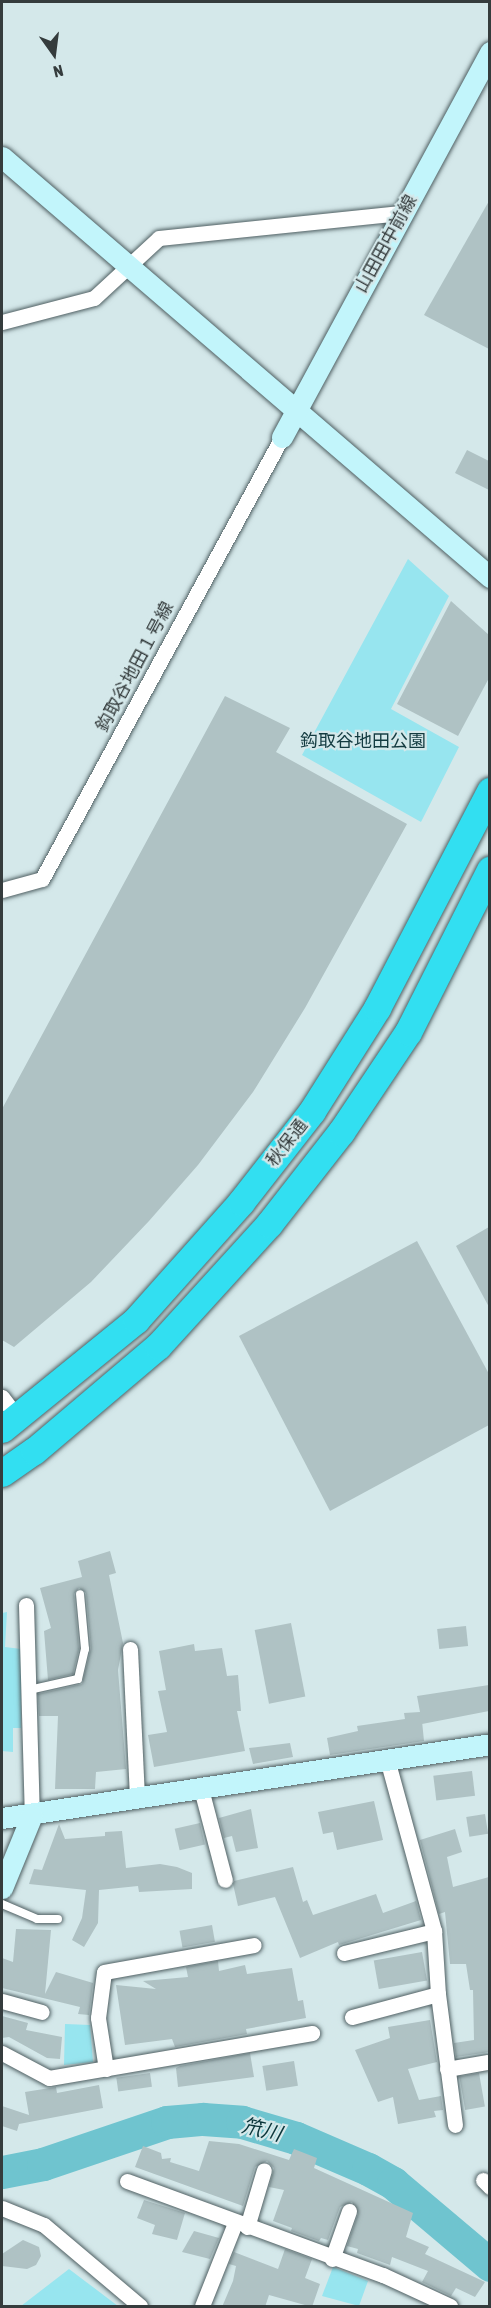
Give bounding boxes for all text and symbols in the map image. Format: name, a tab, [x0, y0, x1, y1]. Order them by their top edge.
north arrow	[24, 24, 84, 84]
text: N	[52, 62, 65, 81]
street label: 山田田中前線	[350, 192, 422, 296]
street label: 鈎取谷地田１号線	[92, 598, 178, 736]
park label: 鈎取谷地田公園	[300, 730, 426, 752]
street label: 秋保通	[262, 1115, 312, 1171]
water label: 笊川	[240, 2113, 284, 2145]

